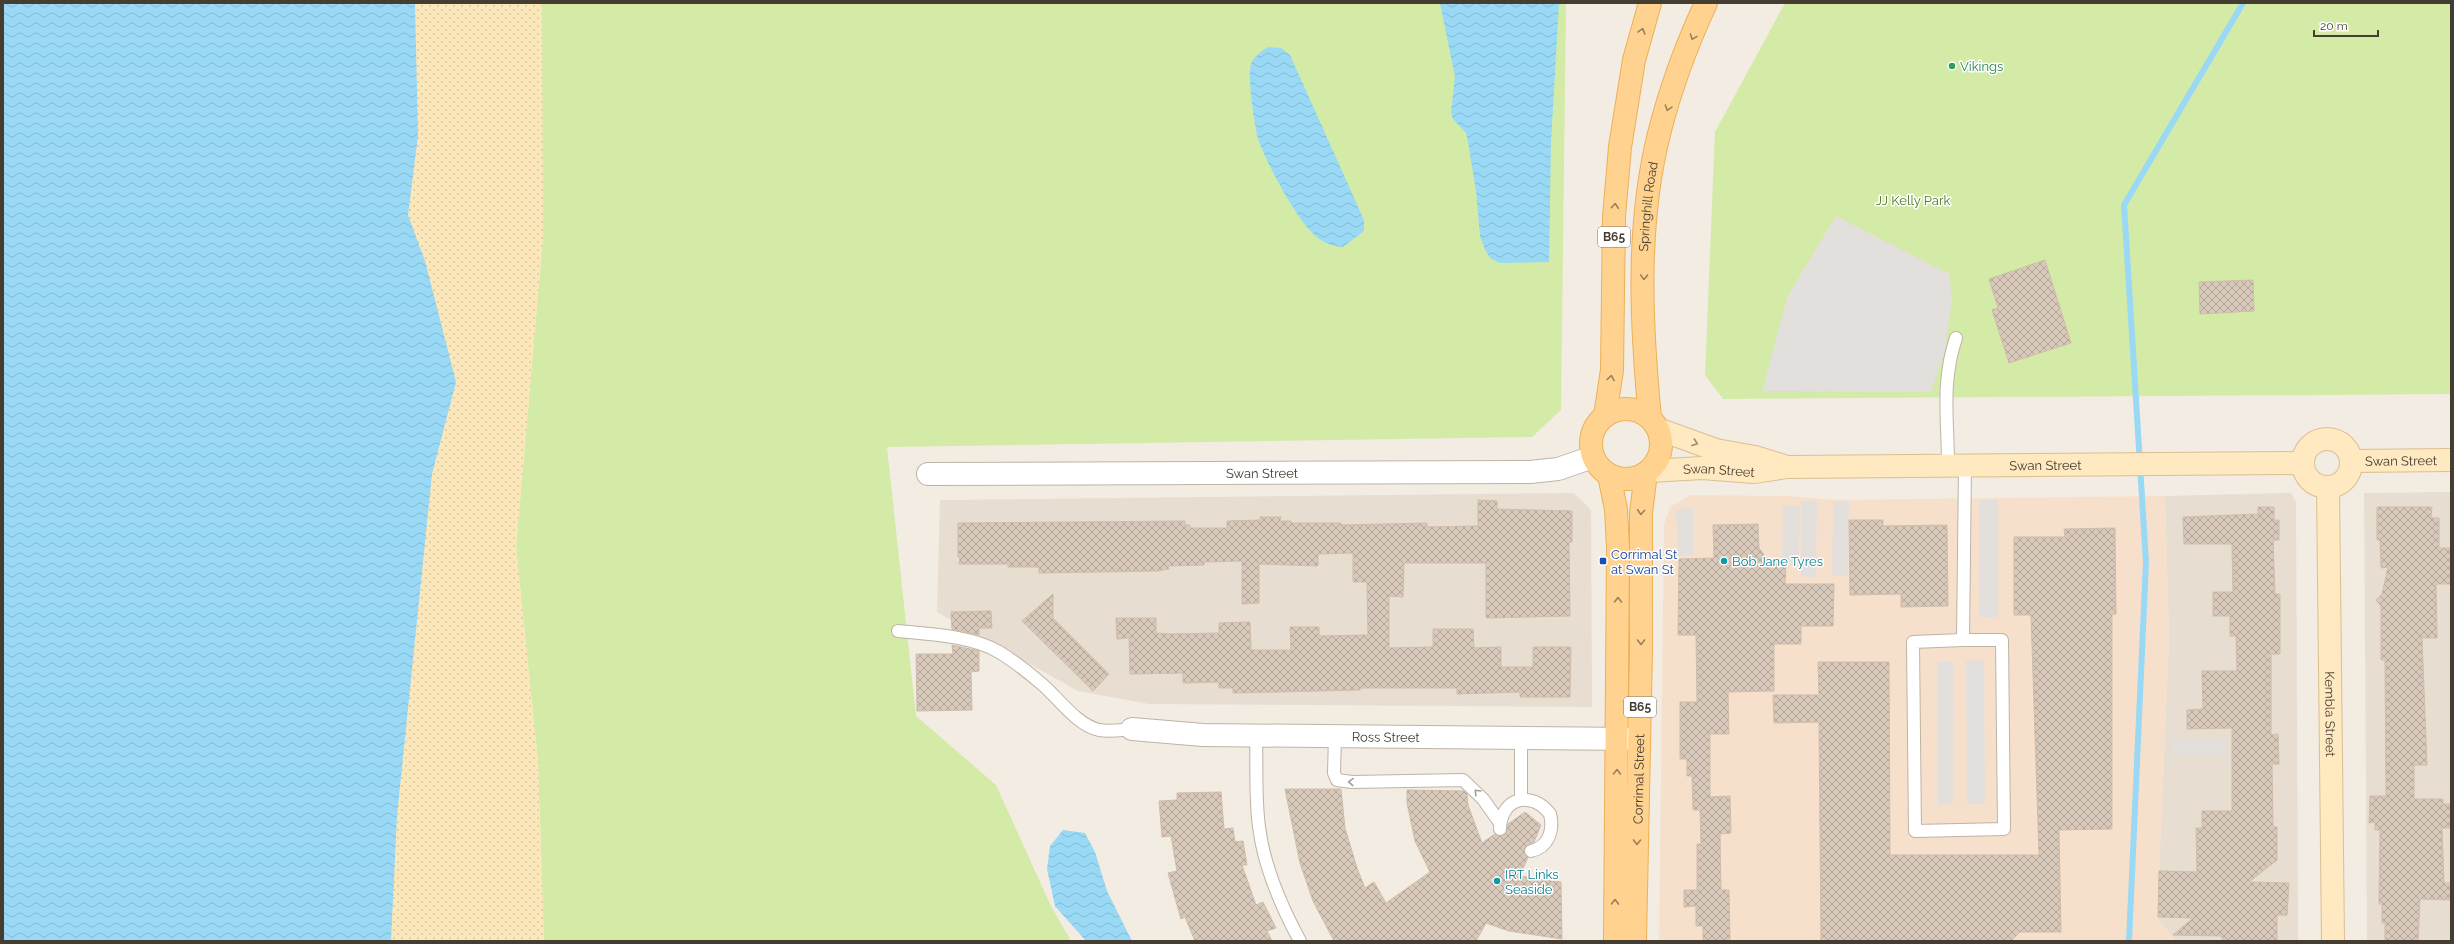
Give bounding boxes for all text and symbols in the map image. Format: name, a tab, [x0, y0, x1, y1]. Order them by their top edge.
scale bar	[2314, 12, 2378, 38]
text: 20 m	[2320, 19, 2348, 33]
one-way arrow	[1637, 28, 1646, 35]
one-way arrow	[1689, 33, 1697, 40]
place label: Vikings	[1960, 59, 2003, 74]
marker: Vikings	[1947, 61, 1957, 71]
one-way arrow	[1664, 104, 1673, 111]
street label: Springhill Road	[1636, 160, 1660, 252]
park label: JJ Kelly Park	[1876, 193, 1950, 208]
one-way arrow	[1610, 203, 1619, 209]
road number: B65	[1598, 227, 1630, 247]
one-way arrow	[1639, 274, 1648, 280]
one-way arrow	[1606, 374, 1615, 381]
one-way arrow	[1692, 438, 1699, 446]
street label: Swan Street	[2365, 453, 2438, 468]
street label: Swan Street	[2009, 457, 2082, 473]
street label: Swan Street	[1682, 460, 1756, 480]
street label: Swan Street	[1226, 465, 1299, 481]
one-way arrow	[1637, 509, 1646, 515]
place label: Corrimal St at Swan St	[1611, 547, 1678, 577]
place label: Bob Jane Tyres	[1732, 554, 1823, 569]
marker: Corrimal St at Swan St	[1598, 556, 1608, 566]
marker: Bob Jane Tyres	[1719, 556, 1729, 566]
one-way arrow	[1614, 597, 1622, 603]
one-way arrow	[1637, 639, 1645, 645]
street label: Kembla Street	[2323, 671, 2338, 758]
road number: B65	[1624, 697, 1656, 717]
street label: Ross Street	[1352, 729, 1420, 745]
street label: Corrimal Street	[1630, 733, 1647, 824]
one-way arrow	[1613, 769, 1621, 775]
one-way arrow	[1348, 778, 1354, 786]
one-way arrow	[1474, 789, 1482, 797]
one-way arrow	[1633, 839, 1641, 845]
place label: IRT Links Seaside	[1505, 867, 1559, 897]
marker: IRT Links Seaside	[1492, 876, 1502, 886]
one-way arrow	[1611, 899, 1619, 905]

